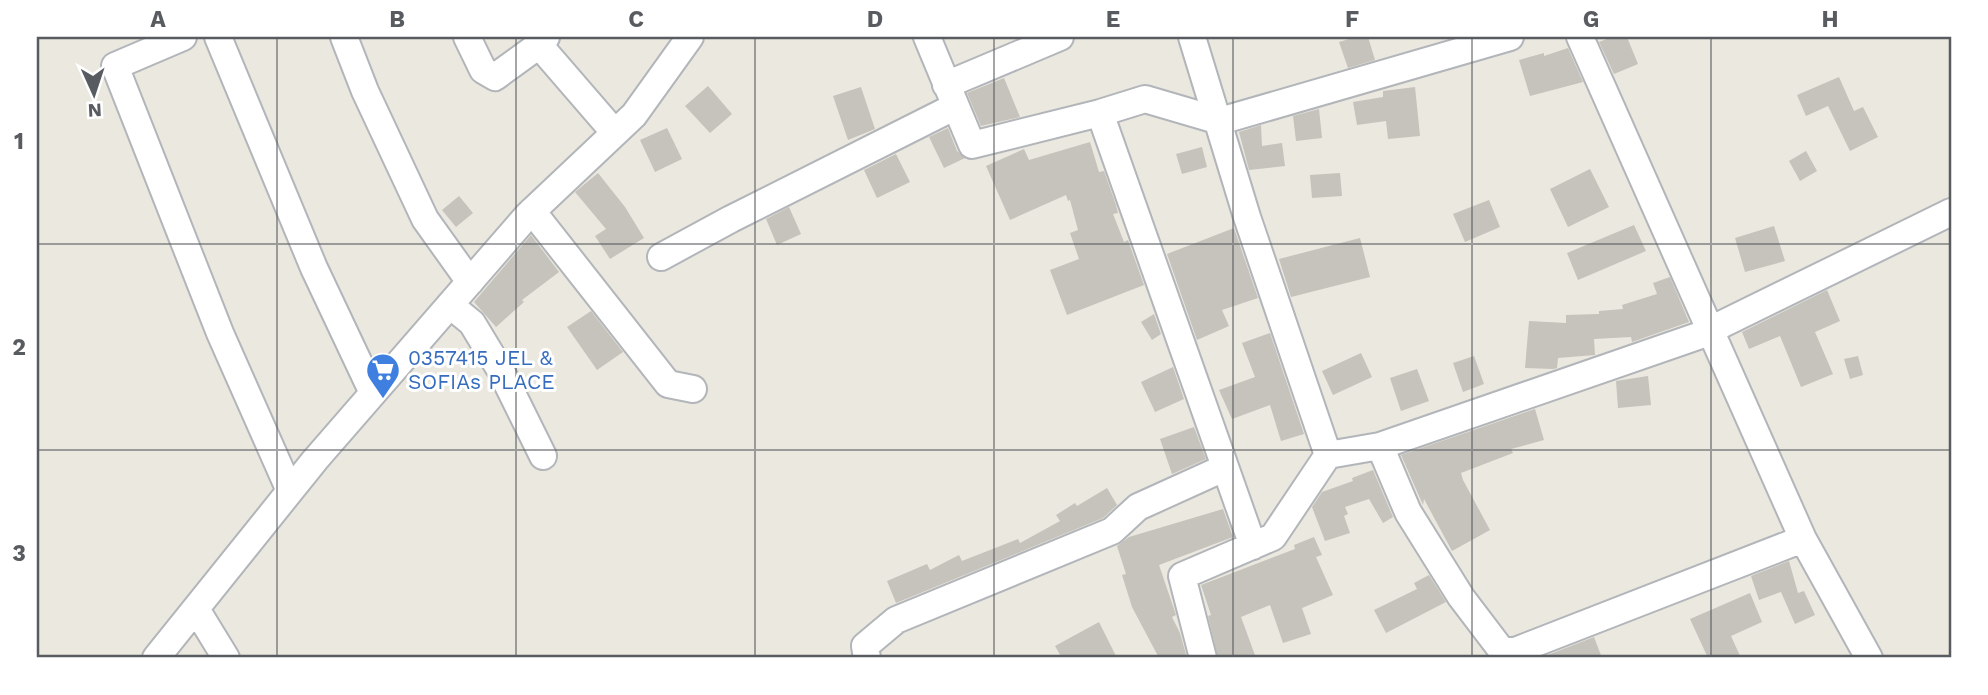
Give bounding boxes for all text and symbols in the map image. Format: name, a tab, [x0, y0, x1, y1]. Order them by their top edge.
text: A	[150, 6, 166, 33]
text: B	[389, 6, 405, 33]
text: C	[628, 6, 644, 33]
text: D	[867, 6, 883, 33]
text: E	[1106, 6, 1120, 33]
text: F	[1345, 6, 1359, 33]
text: G	[1583, 6, 1599, 33]
text: H	[1821, 6, 1839, 33]
north arrow	[60, 60, 130, 130]
text: N	[87, 99, 103, 122]
text: 1	[14, 128, 24, 155]
text: 2	[12, 334, 26, 361]
place label: 0357415 JEL & SOFIAs PLACE	[408, 345, 555, 394]
supermarket icon: 0357415 JEL & SOFIAs PLACE	[364, 351, 402, 400]
text: 3	[12, 540, 26, 567]

